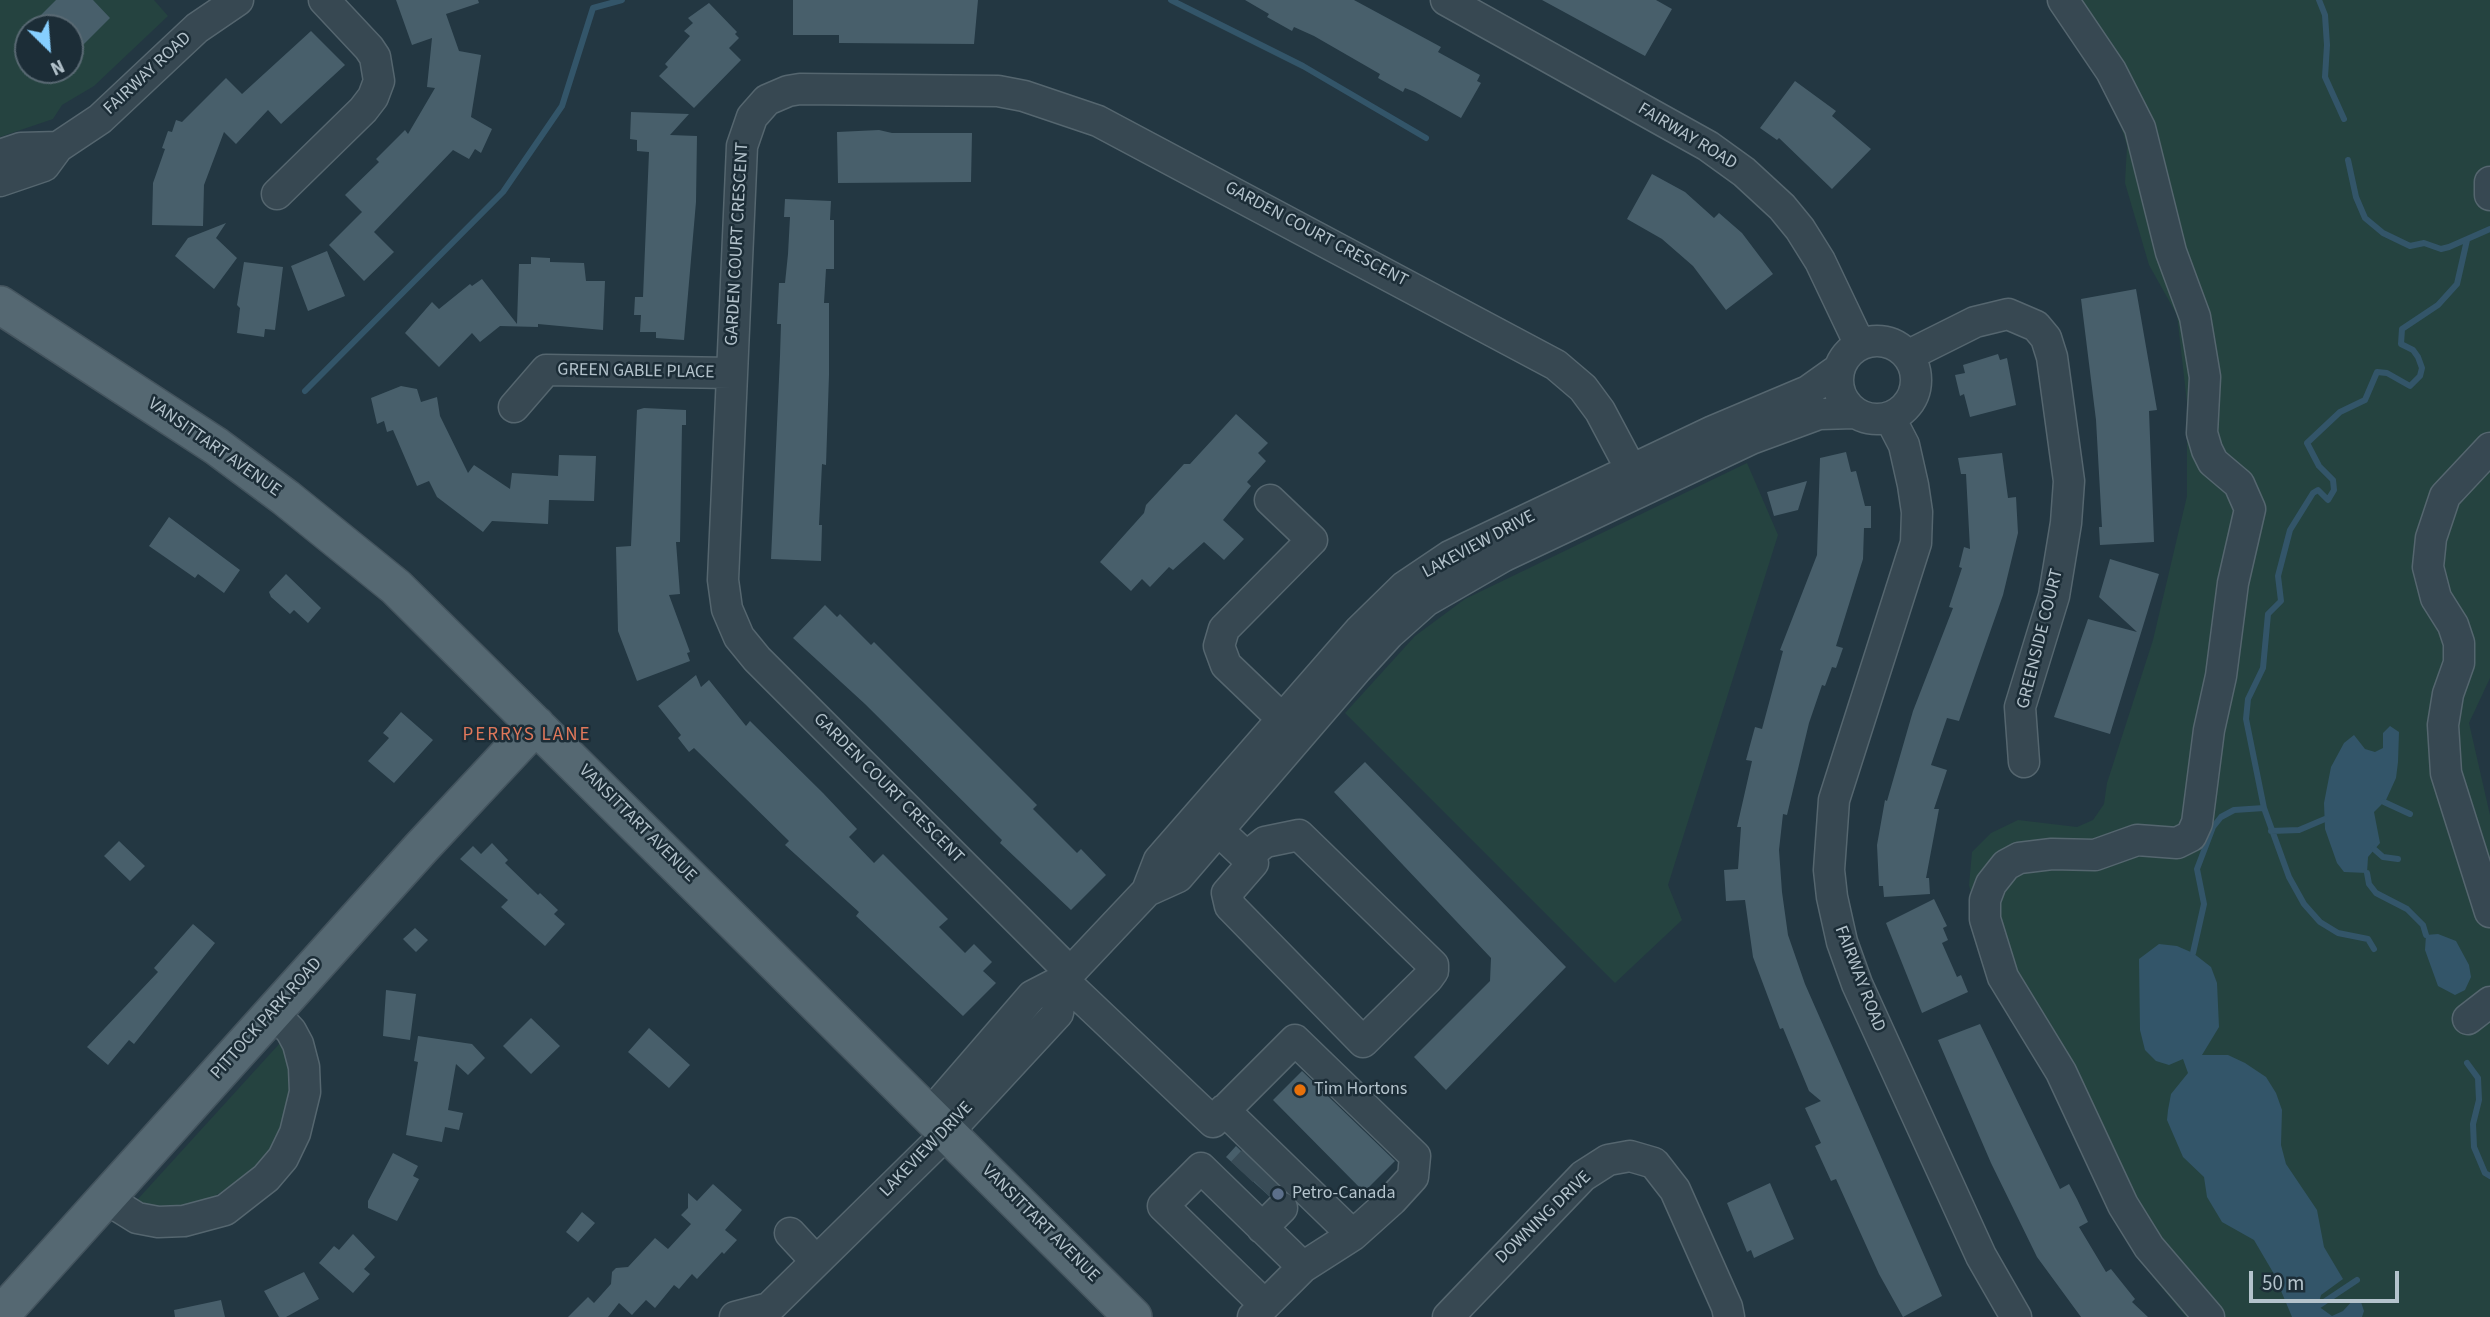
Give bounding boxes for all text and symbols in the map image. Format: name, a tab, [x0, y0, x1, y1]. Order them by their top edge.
north arrow	[14, 14, 84, 84]
street label: FAIRWAY ROAD	[100, 28, 196, 120]
text: N	[46, 52, 69, 82]
street label: FAIRWAY ROAD	[1634, 99, 1740, 175]
street label: GARDEN COURT CRESCENT	[722, 142, 754, 346]
street label: GARDEN COURT CRESCENT	[1221, 178, 1411, 292]
street label: GREEN GABLE PLACE	[557, 360, 715, 384]
street label: VANSITTART AVENUE	[143, 394, 285, 502]
street label: LAKEVIEW DRIVE	[1419, 506, 1539, 584]
street label: GREENSIDE COURT	[2013, 567, 2069, 711]
street label: GARDEN COURT CRESCENT	[808, 709, 968, 869]
district label: PERRYS LANE	[464, 725, 590, 747]
street label: VANSITTART AVENUE	[574, 761, 700, 887]
street label: FAIRWAY ROAD	[1829, 923, 1889, 1035]
street label: PITTOCK PARK ROAD	[207, 954, 327, 1084]
place label: Tim Hortons	[1314, 1079, 1407, 1101]
marker: Tim Hortons	[1292, 1082, 1308, 1098]
street label: LAKEVIEW DRIVE	[876, 1098, 978, 1202]
street label: VANSITTART AVENUE	[977, 1161, 1103, 1287]
street label: DOWNING DRIVE	[1492, 1167, 1596, 1269]
place label: Petro-Canada	[1292, 1183, 1395, 1205]
marker: Petro-Canada	[1270, 1186, 1286, 1202]
scale bar	[2252, 1258, 2402, 1302]
text: 50 m	[2262, 1268, 2304, 1298]

